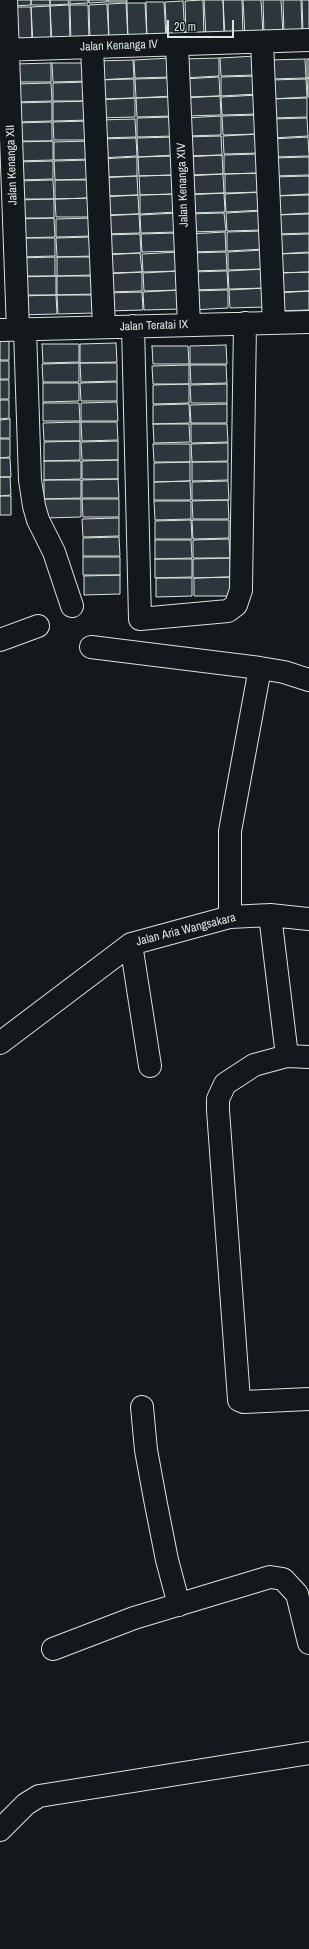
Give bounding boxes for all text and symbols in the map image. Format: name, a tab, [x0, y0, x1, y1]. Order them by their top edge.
scale bar	[169, 12, 236, 38]
text: 20 m	[174, 19, 196, 35]
street label: Jalan Kenanga IV	[80, 37, 158, 55]
street label: Jalan Kenanga XII	[3, 125, 21, 205]
street label: Jalan Kenanga XIV	[174, 143, 192, 227]
street label: Jalan Teratai IX	[120, 318, 188, 334]
street label: Jalan Aria Wangsakara	[135, 911, 237, 949]

